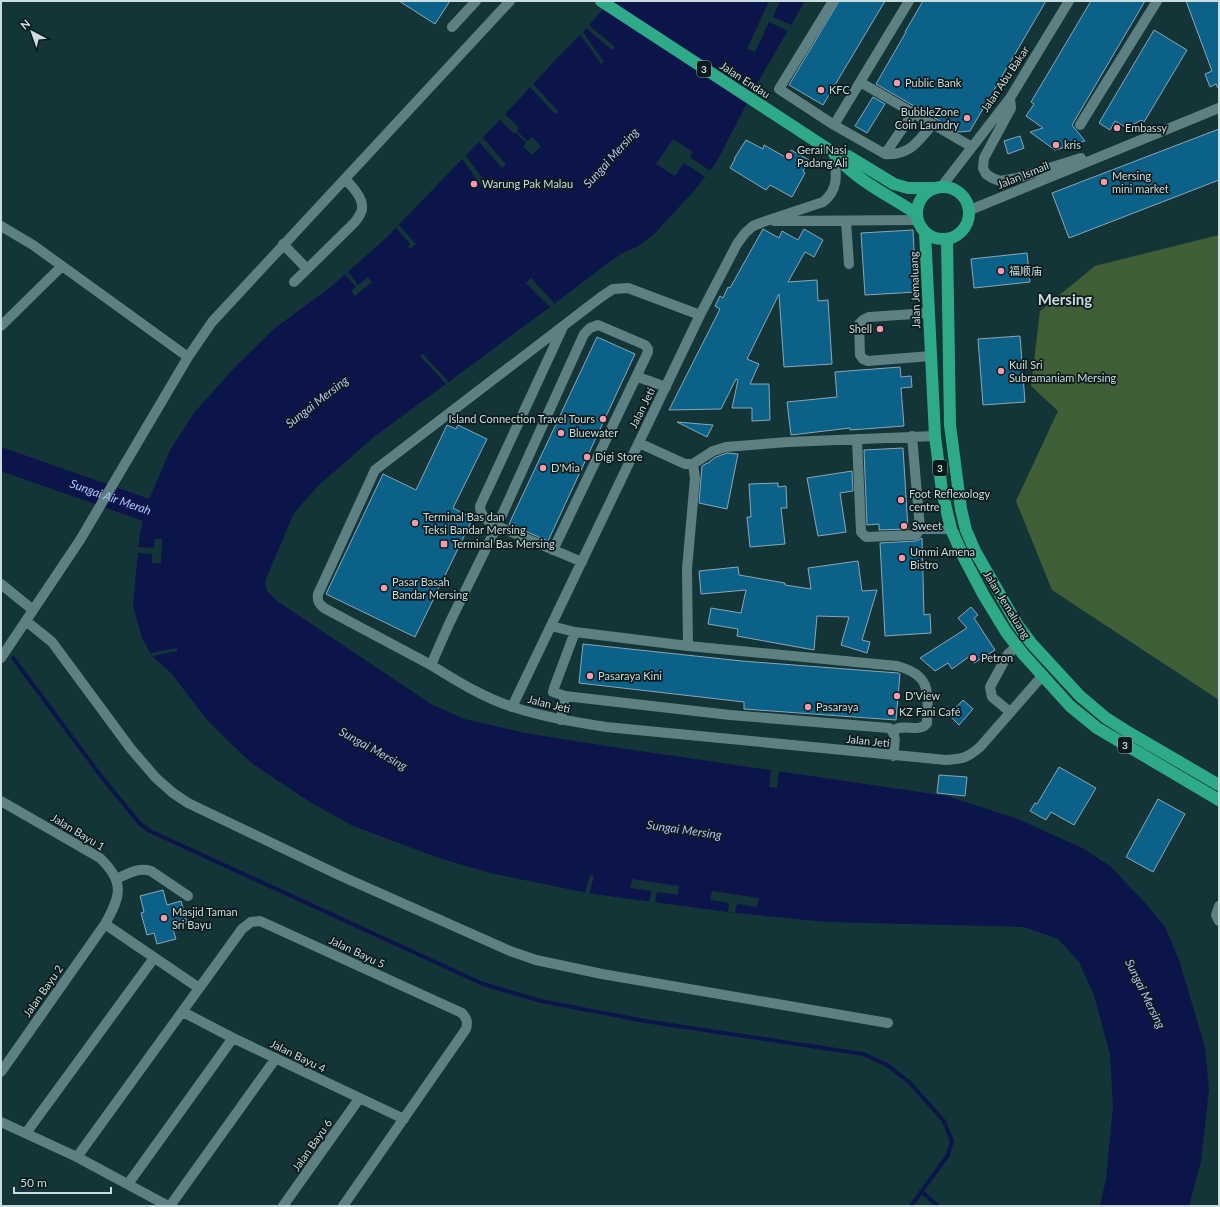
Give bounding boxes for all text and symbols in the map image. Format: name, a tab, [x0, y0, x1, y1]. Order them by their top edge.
north arrow	[12, 12, 52, 52]
text: N	[18, 16, 33, 32]
street label: Jalan Abu Bakar	[978, 43, 1031, 114]
street label: Jalan Endau	[718, 59, 773, 101]
road number: 3	[697, 61, 711, 77]
place label: Public Bank	[905, 76, 962, 89]
marker: Public Bank	[892, 78, 902, 88]
place label: KFC	[829, 83, 850, 96]
marker: KFC	[816, 85, 826, 95]
place label: BubbleZone Coin Laundry	[895, 105, 959, 131]
marker: BubbleZone Coin Laundry	[962, 113, 972, 123]
place label: Embassy	[1125, 121, 1167, 134]
marker: Embassy	[1112, 123, 1122, 133]
water label: Sungai Mersing	[580, 124, 642, 191]
place label: kris	[1064, 138, 1081, 151]
marker: kris	[1051, 140, 1061, 150]
place label: Gerai Nasi Padang Ali	[797, 143, 848, 169]
marker: Gerai Nasi Padang Ali	[784, 151, 794, 161]
street label: Jalan Ismail	[995, 158, 1050, 191]
place label: Mersing mini market	[1112, 169, 1169, 195]
place label: Warung Pak Malau	[482, 177, 573, 190]
marker: Mersing mini market	[1099, 177, 1109, 187]
marker: Warung Pak Malau	[469, 179, 479, 189]
street label: Jalan Jemaluang	[907, 251, 922, 329]
place label: 福顺庙	[1009, 264, 1042, 277]
marker: 福顺庙	[996, 266, 1006, 276]
district label: Mersing	[1038, 290, 1092, 308]
place label: Shell	[849, 322, 872, 335]
marker: Shell	[875, 324, 885, 334]
place label: Kuil Sri Subramaniam Mersing	[1009, 358, 1117, 384]
marker: Kuil Sri Subramaniam Mersing	[996, 366, 1006, 376]
water label: Sungai Mersing	[282, 372, 351, 431]
street label: Jalan Jeti	[626, 385, 657, 430]
place label: Island Connection Travel Tours	[448, 412, 595, 425]
marker: Island Connection Travel Tours	[598, 414, 608, 424]
place label: Bluewater	[569, 426, 618, 439]
marker: Bluewater	[556, 428, 566, 438]
place label: Digi Store	[595, 450, 643, 463]
marker: Digi Store	[582, 452, 592, 462]
road number: 3	[933, 460, 947, 476]
place label: D'Mia	[551, 461, 580, 474]
marker: D'Mia	[538, 463, 548, 473]
water label: Sungai Air Merah	[68, 476, 153, 518]
place label: Foot Reflexology centre	[909, 487, 990, 513]
marker: Foot Reflexology centre	[896, 495, 906, 505]
place label: Terminal Bas dan Teksi Bandar Mersing	[423, 510, 526, 536]
marker: Terminal Bas dan Teksi Bandar Mersing	[410, 518, 420, 528]
place label: Sweet	[912, 519, 942, 532]
marker: Sweet	[899, 521, 909, 531]
place label: Terminal Bas Mersing	[452, 537, 555, 550]
marker: Terminal Bas Mersing	[439, 539, 449, 549]
place label: Ummi Amena Bistro	[910, 545, 975, 571]
marker: Ummi Amena Bistro	[897, 553, 907, 563]
street label: Jalan Jemaluang	[981, 568, 1034, 641]
place label: Pasar Basah Bandar Mersing	[392, 575, 468, 601]
marker: Pasar Basah Bandar Mersing	[379, 583, 389, 593]
place label: Petron	[981, 651, 1013, 664]
marker: Petron	[968, 653, 978, 663]
place label: Pasaraya Kini	[598, 669, 662, 682]
marker: Pasaraya Kini	[585, 671, 595, 681]
place label: D'View	[905, 689, 940, 702]
marker: D'View	[892, 691, 902, 701]
street label: Jalan Jeti	[526, 692, 572, 715]
place label: Pasaraya	[816, 700, 858, 713]
marker: Pasaraya	[803, 702, 813, 712]
place label: KZ Fani Café	[899, 705, 961, 718]
marker: KZ Fani Café	[886, 707, 896, 717]
water label: Sungai Mersing	[336, 724, 410, 774]
street label: Jalan Jeti	[846, 732, 891, 749]
road number: 3	[1118, 737, 1132, 753]
street label: Jalan Bayu 1	[49, 810, 107, 853]
water label: Sungai Mersing	[646, 817, 723, 842]
place label: Masjid Taman Sri Bayu	[172, 905, 238, 931]
marker: Masjid Taman Sri Bayu	[159, 913, 169, 923]
street label: Jalan Bayu 5	[327, 933, 387, 970]
water label: Sungai Mersing	[1122, 956, 1169, 1031]
street label: Jalan Bayu 2	[20, 962, 65, 1019]
street label: Jalan Bayu 4	[268, 1036, 329, 1075]
street label: Jalan Bayu 6	[289, 1116, 334, 1173]
scale bar	[14, 1169, 111, 1195]
text: 50 m	[20, 1175, 47, 1190]

